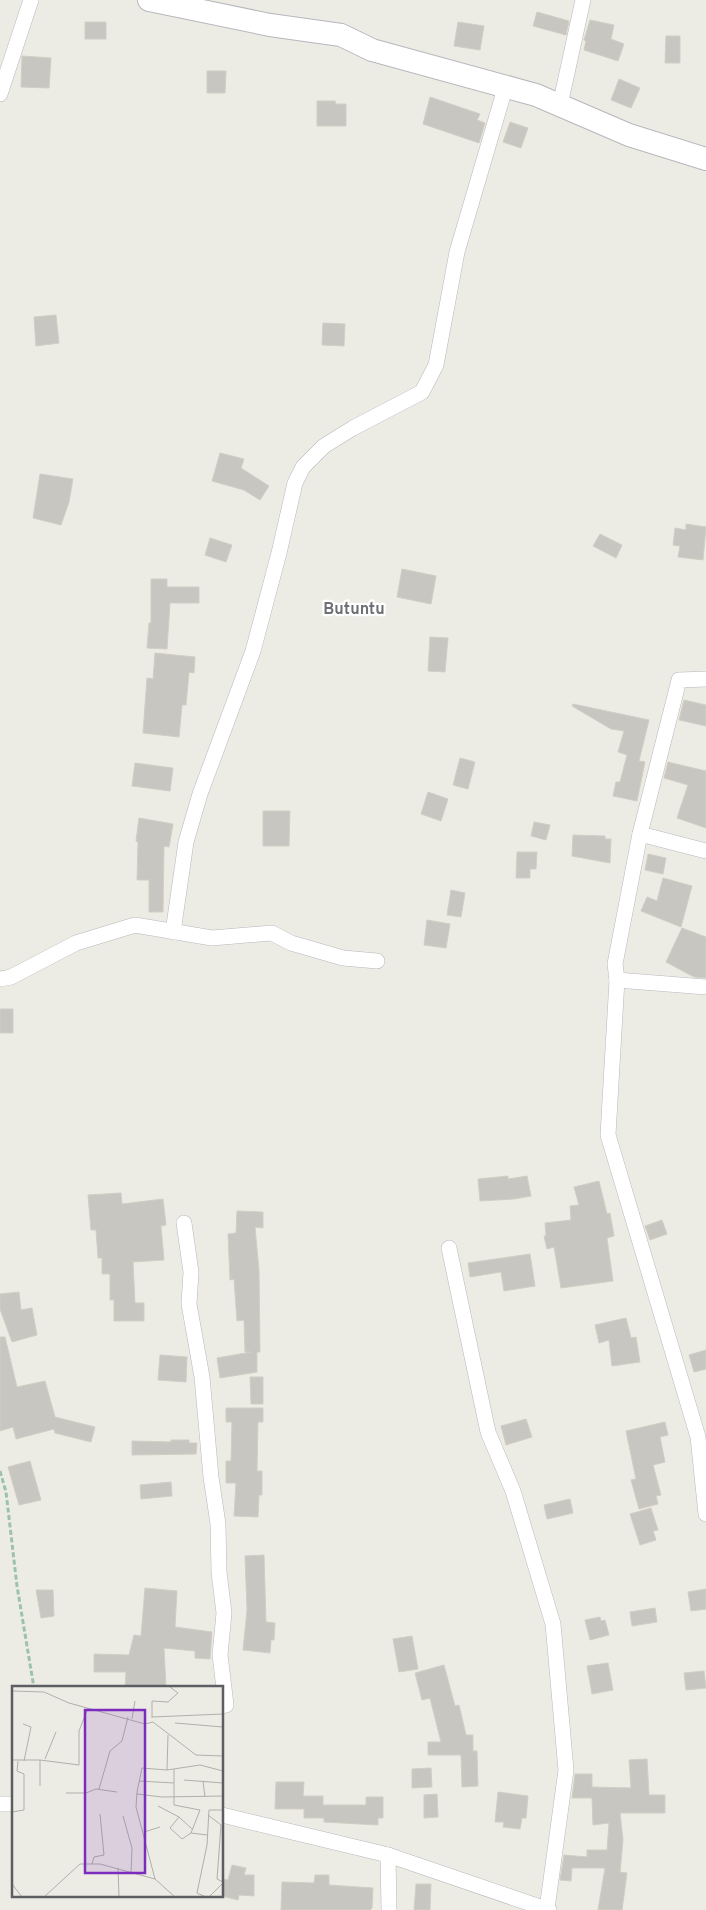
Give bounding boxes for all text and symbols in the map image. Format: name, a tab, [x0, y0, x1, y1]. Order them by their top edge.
district label: Butuntu	[323, 600, 385, 620]
inset map	[12, 1686, 224, 1898]

